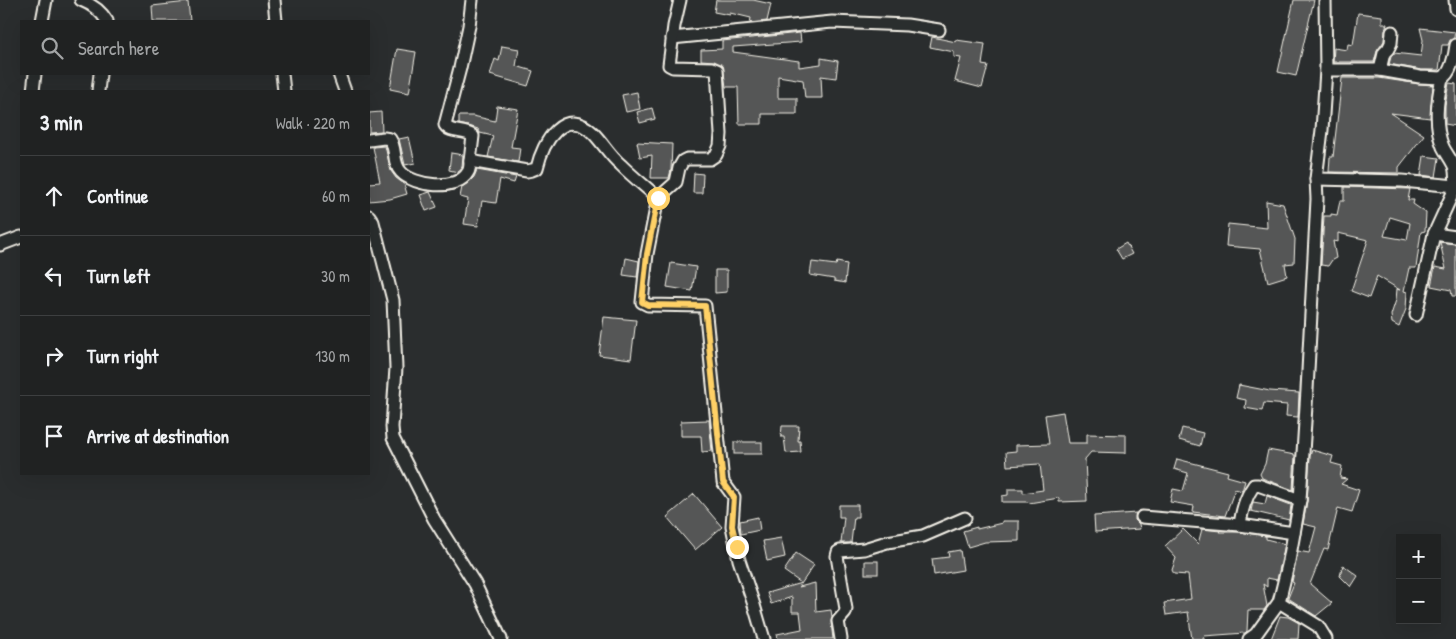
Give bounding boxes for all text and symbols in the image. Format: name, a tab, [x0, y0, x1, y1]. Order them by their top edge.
search box	[20, 20, 370, 75]
icon: search	[38, 34, 66, 62]
text: Search here	[78, 35, 159, 61]
text: 3 min	[40, 108, 83, 137]
text: Walk · 220 m	[276, 112, 350, 134]
icon: ahead	[40, 182, 68, 210]
text: Continue	[87, 183, 148, 209]
text: 60 m	[322, 185, 350, 207]
route start	[647, 187, 670, 210]
icon: left	[40, 262, 68, 290]
text: Turn left	[87, 263, 150, 289]
text: 30 m	[321, 265, 350, 287]
icon: right	[40, 342, 68, 370]
text: Turn right	[87, 343, 158, 369]
text: 130 m	[315, 345, 350, 367]
icon: arrive	[40, 422, 68, 450]
text: Arrive at destination	[87, 423, 229, 449]
map controls	[1396, 534, 1441, 624]
button: +	[1396, 534, 1441, 579]
route end	[726, 536, 749, 559]
button: −	[1396, 579, 1441, 624]

